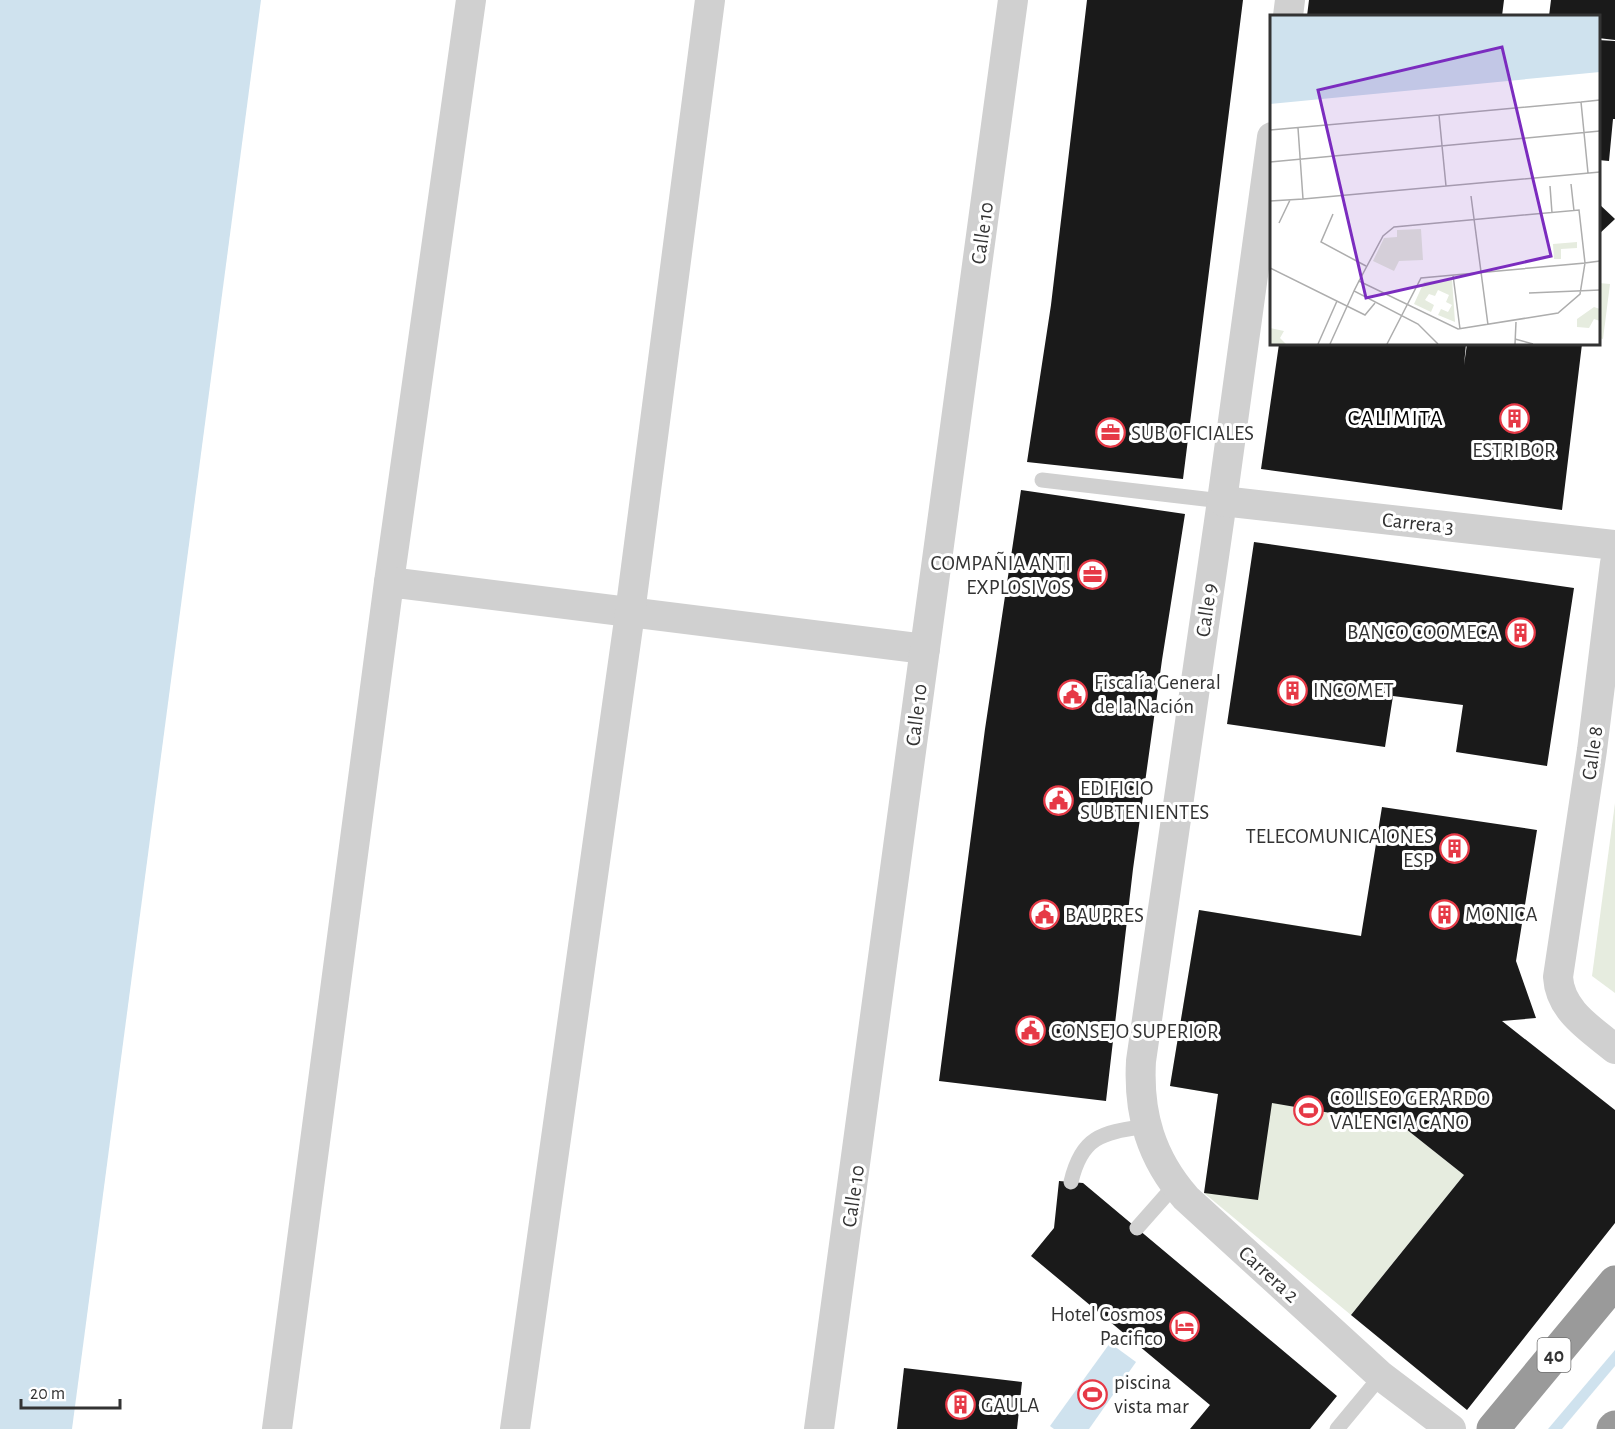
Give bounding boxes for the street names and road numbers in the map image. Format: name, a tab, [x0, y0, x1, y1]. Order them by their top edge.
street label: Calle 10	[968, 201, 997, 265]
street label: Carrera 3	[1381, 509, 1455, 538]
street label: Calle 9	[1192, 582, 1221, 638]
street label: Calle 10	[902, 683, 931, 747]
street label: Calle 8	[1578, 725, 1607, 781]
street label: Calle 10	[839, 1164, 868, 1228]
street label: Carrera 2	[1235, 1242, 1303, 1307]
road number: 40	[1538, 1338, 1570, 1372]

